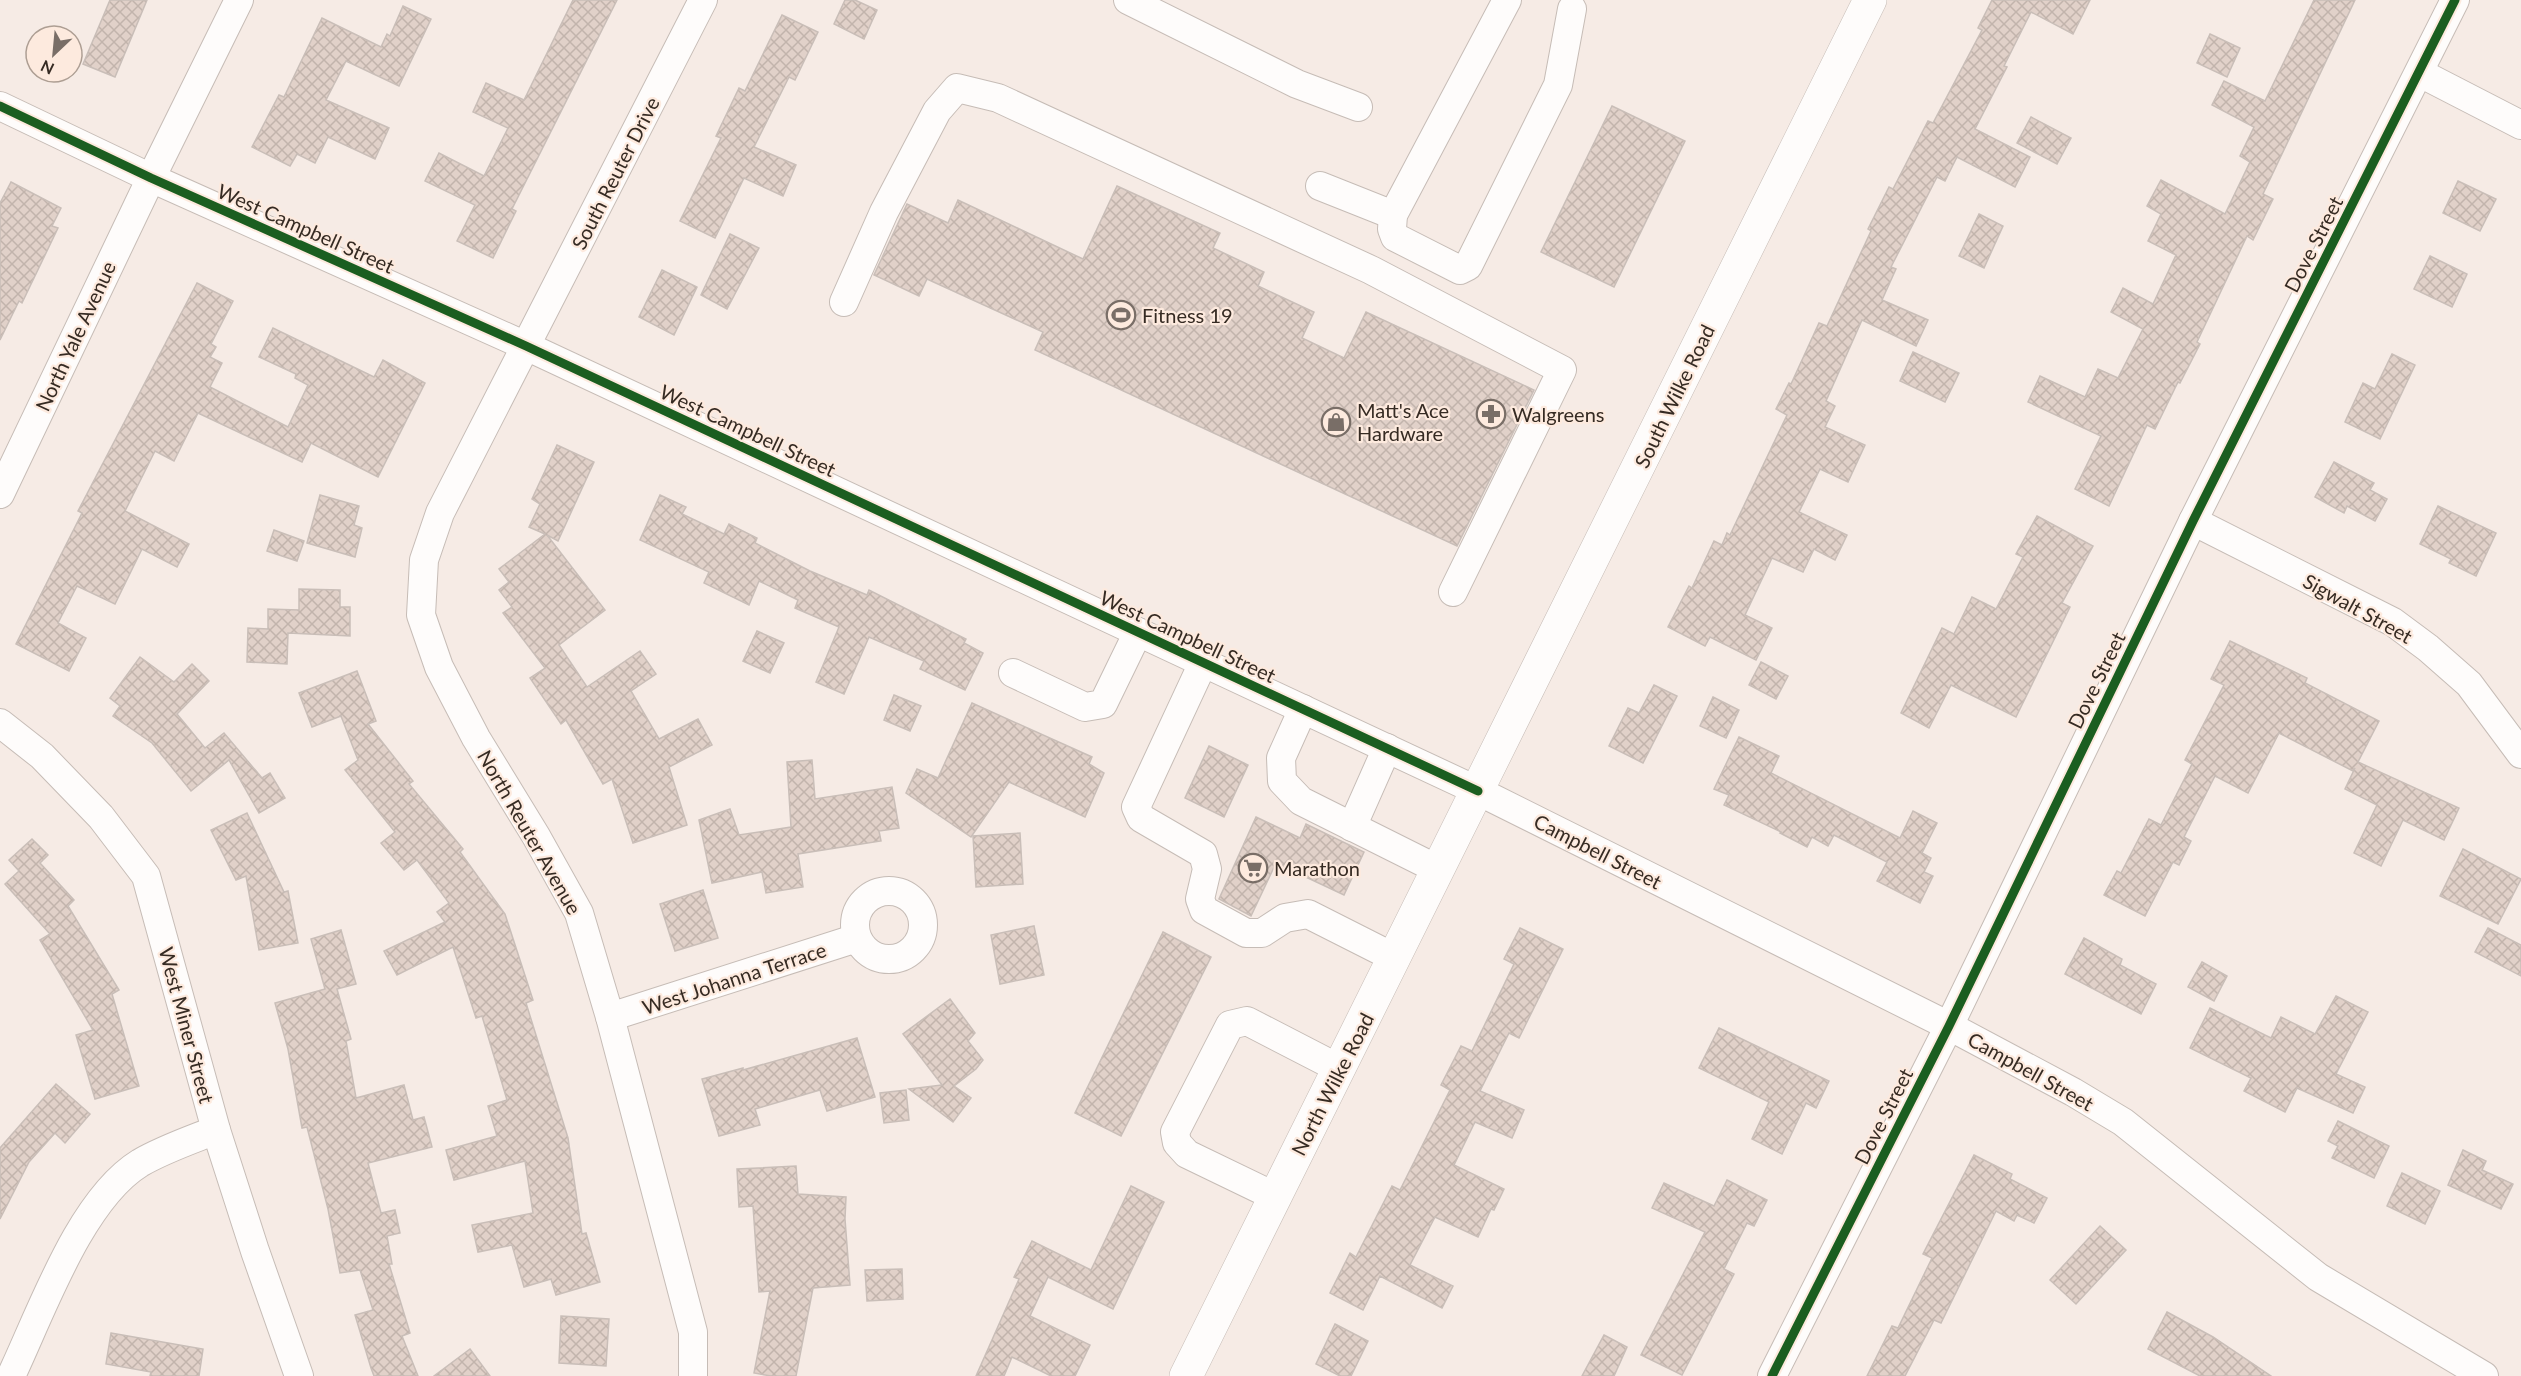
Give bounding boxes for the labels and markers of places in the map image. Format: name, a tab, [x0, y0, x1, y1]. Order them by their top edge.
sports icon: Fitness 19	[1105, 299, 1137, 331]
place label: Fitness 19	[1142, 303, 1233, 327]
place label: Matt's Ace Hardware	[1357, 398, 1449, 445]
pharmacy icon: Walgreens	[1475, 398, 1507, 430]
place label: Walgreens	[1512, 402, 1604, 426]
shop icon: Matt's Ace Hardware	[1320, 406, 1352, 438]
supermarket icon: Marathon	[1237, 852, 1269, 884]
place label: Marathon	[1274, 856, 1360, 880]

